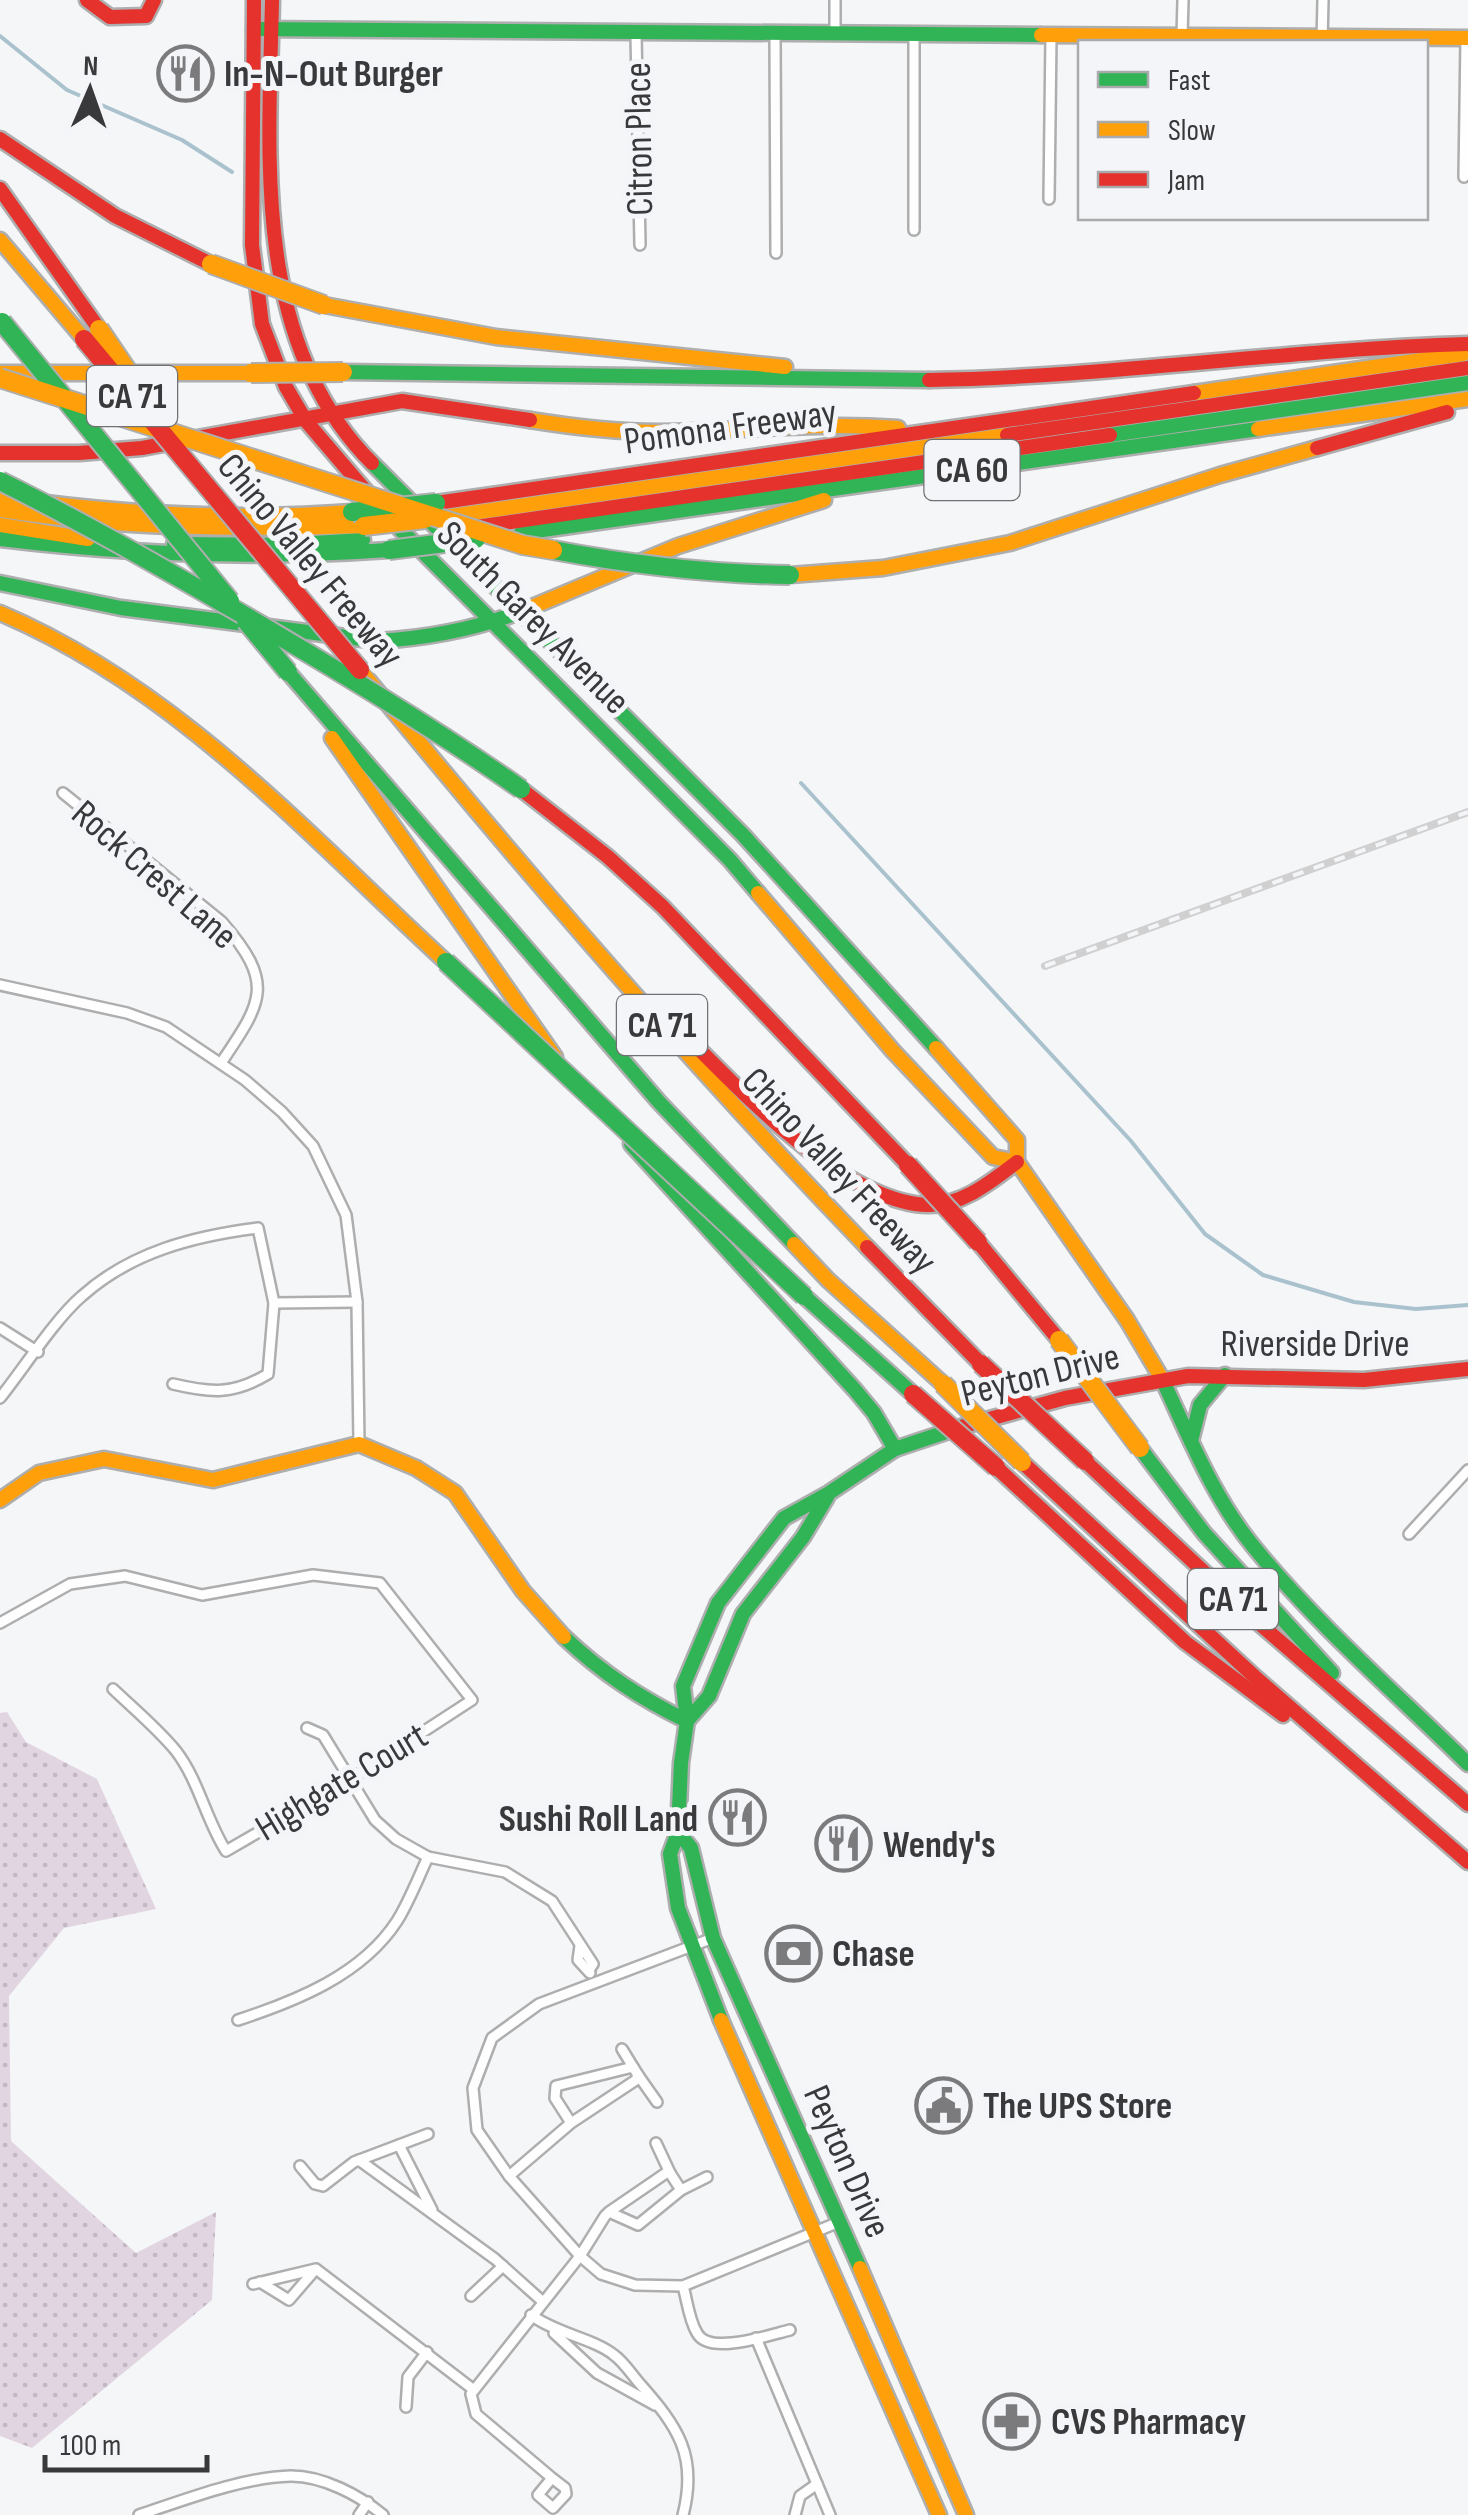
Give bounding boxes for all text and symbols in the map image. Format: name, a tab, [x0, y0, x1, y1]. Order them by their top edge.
north arrow	[40, 40, 140, 140]
legend	[1078, 40, 1428, 220]
restaurant icon: In-N-Out Burger	[155, 43, 215, 103]
text: N	[83, 50, 99, 83]
place label: In-N-Out Burger	[224, 52, 443, 97]
street label: Citron Place	[616, 62, 663, 216]
text: Fast	[1168, 63, 1210, 99]
text: Slow	[1168, 113, 1216, 149]
text: Jam	[1167, 163, 1205, 199]
road number: CA 71	[87, 366, 177, 426]
street label: Pomona Freeway	[621, 390, 840, 465]
road number: CA 60	[924, 440, 1020, 500]
street label: Chino Valley Freeway	[207, 445, 413, 677]
street label: South Garey Avenue	[427, 512, 639, 724]
street label: Rock Crest Lane	[62, 791, 246, 959]
road number: CA 71	[617, 995, 707, 1055]
street label: Chino Valley Freeway	[732, 1059, 946, 1284]
street label: Riverside Drive	[1221, 1322, 1409, 1367]
street label: Peyton Drive	[956, 1334, 1124, 1417]
road number: CA 71	[1188, 1569, 1278, 1629]
street label: Highgate Court	[248, 1713, 436, 1851]
restaurant icon: Sushi Roll Land	[707, 1788, 767, 1848]
place label: Sushi Roll Land	[499, 1797, 698, 1842]
restaurant icon: Wendy's	[814, 1814, 874, 1874]
place label: Wendy's	[883, 1823, 996, 1868]
bank icon: Chase	[763, 1923, 823, 1983]
place label: Chase	[832, 1932, 915, 1977]
public building icon: The UPS Store	[914, 2075, 974, 2135]
street label: Peyton Drive	[793, 2079, 900, 2245]
place label: The UPS Store	[983, 2084, 1172, 2129]
pharmacy icon: CVS Pharmacy	[982, 2391, 1042, 2451]
place label: CVS Pharmacy	[1051, 2400, 1246, 2445]
scale bar	[45, 2410, 208, 2472]
text: 100 m	[60, 2428, 121, 2464]

